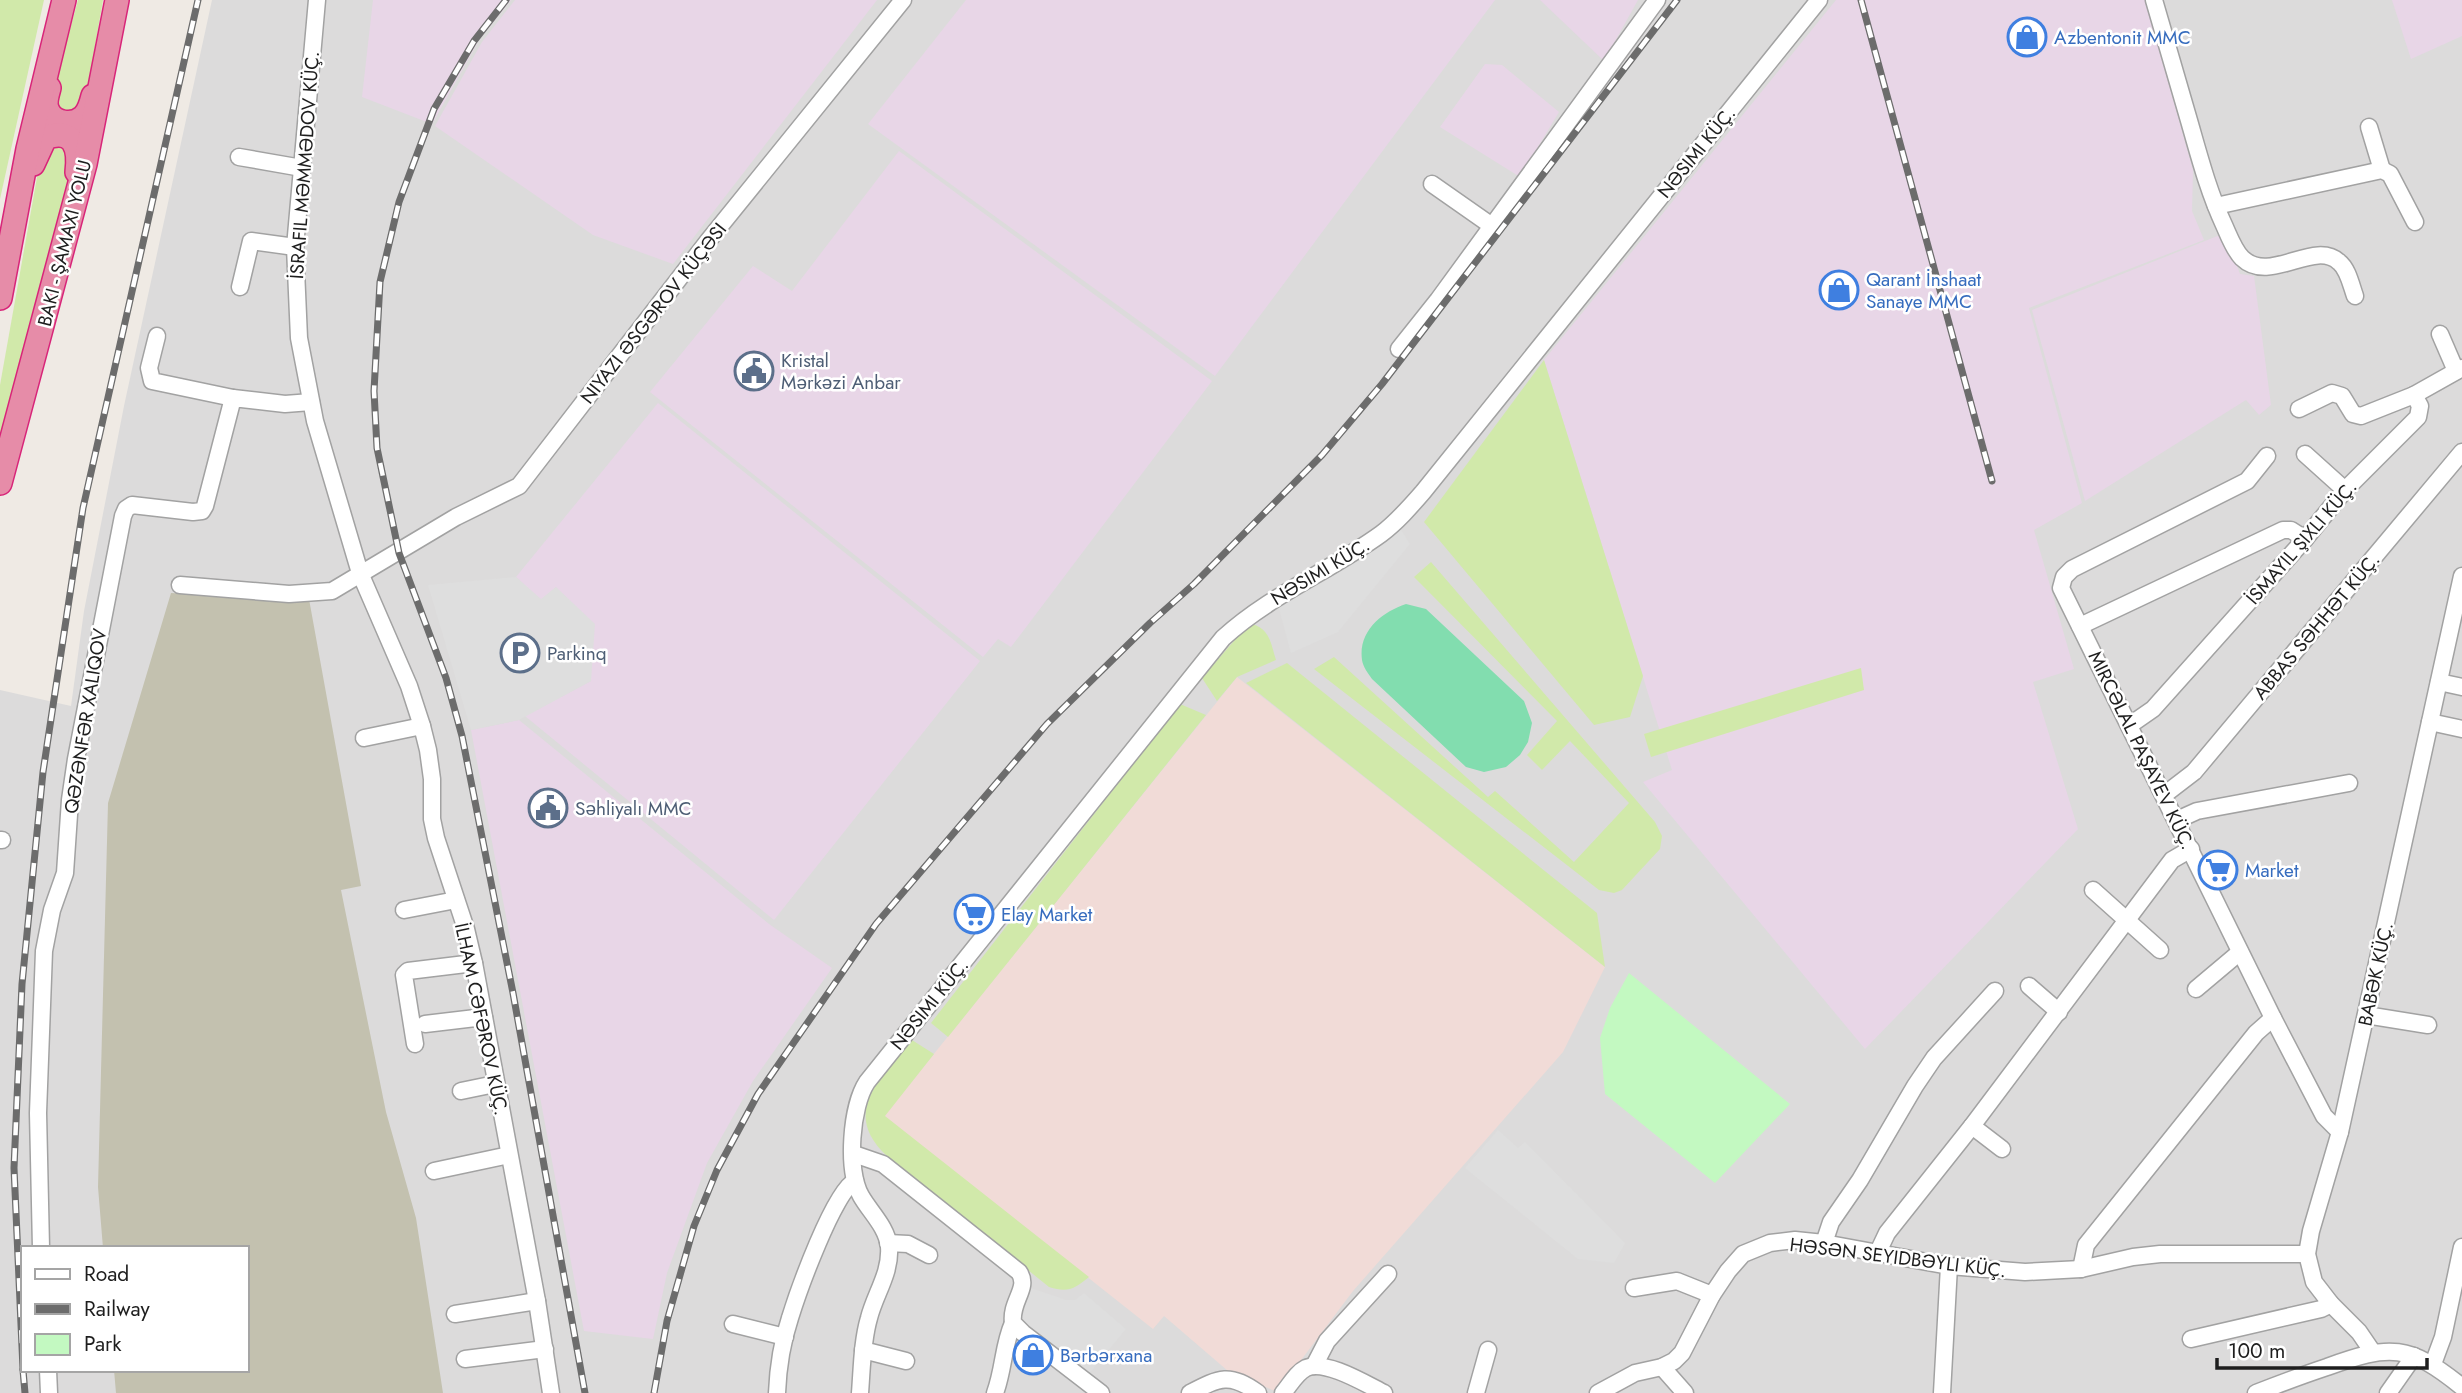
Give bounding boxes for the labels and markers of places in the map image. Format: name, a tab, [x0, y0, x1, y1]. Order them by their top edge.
shop icon: Azbentonit MMC	[2006, 16, 2048, 58]
place label: Azbentonit MMC	[2054, 24, 2191, 51]
place label: Qarant İnshaat Sanaye MMC	[1866, 266, 1982, 315]
shop icon: Qarant İnshaat Sanaye MMC	[1818, 269, 1860, 311]
place label: Kristal Mərkəzi Anbar	[781, 347, 901, 396]
public building icon: Kristal Mərkəzi Anbar	[733, 350, 775, 392]
parking icon: Parkinq	[499, 632, 541, 674]
place label: Parkinq	[547, 640, 607, 667]
public building icon: Səhliyalı MMC	[527, 787, 569, 829]
place label: Səhliyalı MMC	[575, 795, 692, 822]
supermarket icon: Market	[2197, 849, 2239, 891]
place label: Market	[2245, 857, 2299, 884]
supermarket icon: Elay Market	[953, 893, 995, 935]
place label: Elay Market	[1001, 901, 1093, 928]
shop icon: Bərbərxana	[1012, 1334, 1054, 1376]
place label: Bərbərxana	[1060, 1342, 1152, 1369]

